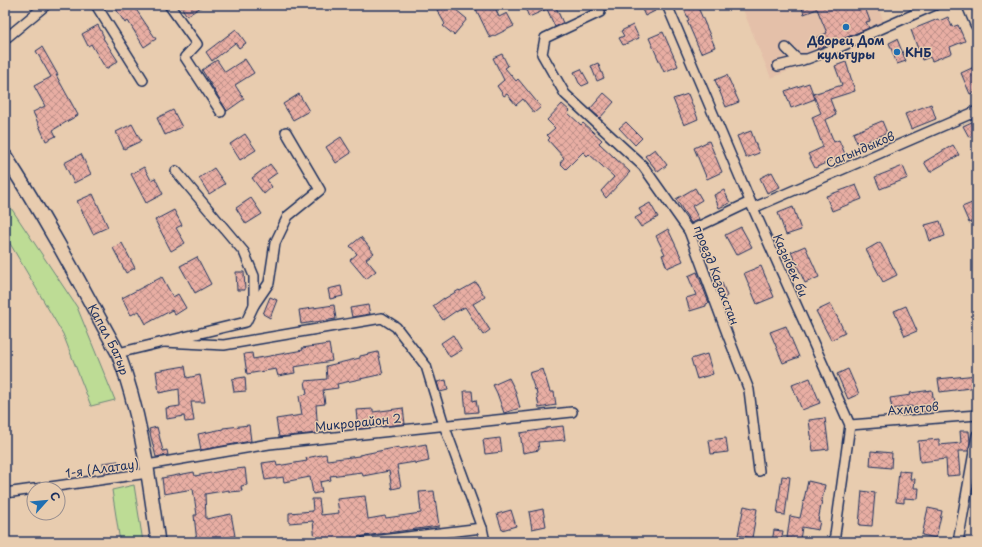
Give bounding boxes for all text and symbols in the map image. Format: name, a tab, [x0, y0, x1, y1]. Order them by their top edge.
marker: Дворец Дом культуры	[841, 22, 851, 32]
place label: Дворец Дом культуры	[806, 31, 885, 63]
place label: КНБ	[905, 43, 932, 61]
marker: КНБ	[892, 47, 902, 57]
street label: Сагындыков	[823, 126, 897, 172]
street label: проезд Казахстан	[690, 222, 744, 328]
street label: Казыбек би	[769, 230, 813, 300]
street label: Капал Батыр	[84, 300, 134, 377]
street label: Ахметов	[886, 397, 940, 419]
street label: Микрорайон 2	[314, 409, 402, 435]
street label: 1-я (Алатау)	[64, 454, 140, 482]
north arrow	[26, 481, 66, 521]
text: С	[46, 489, 65, 504]

